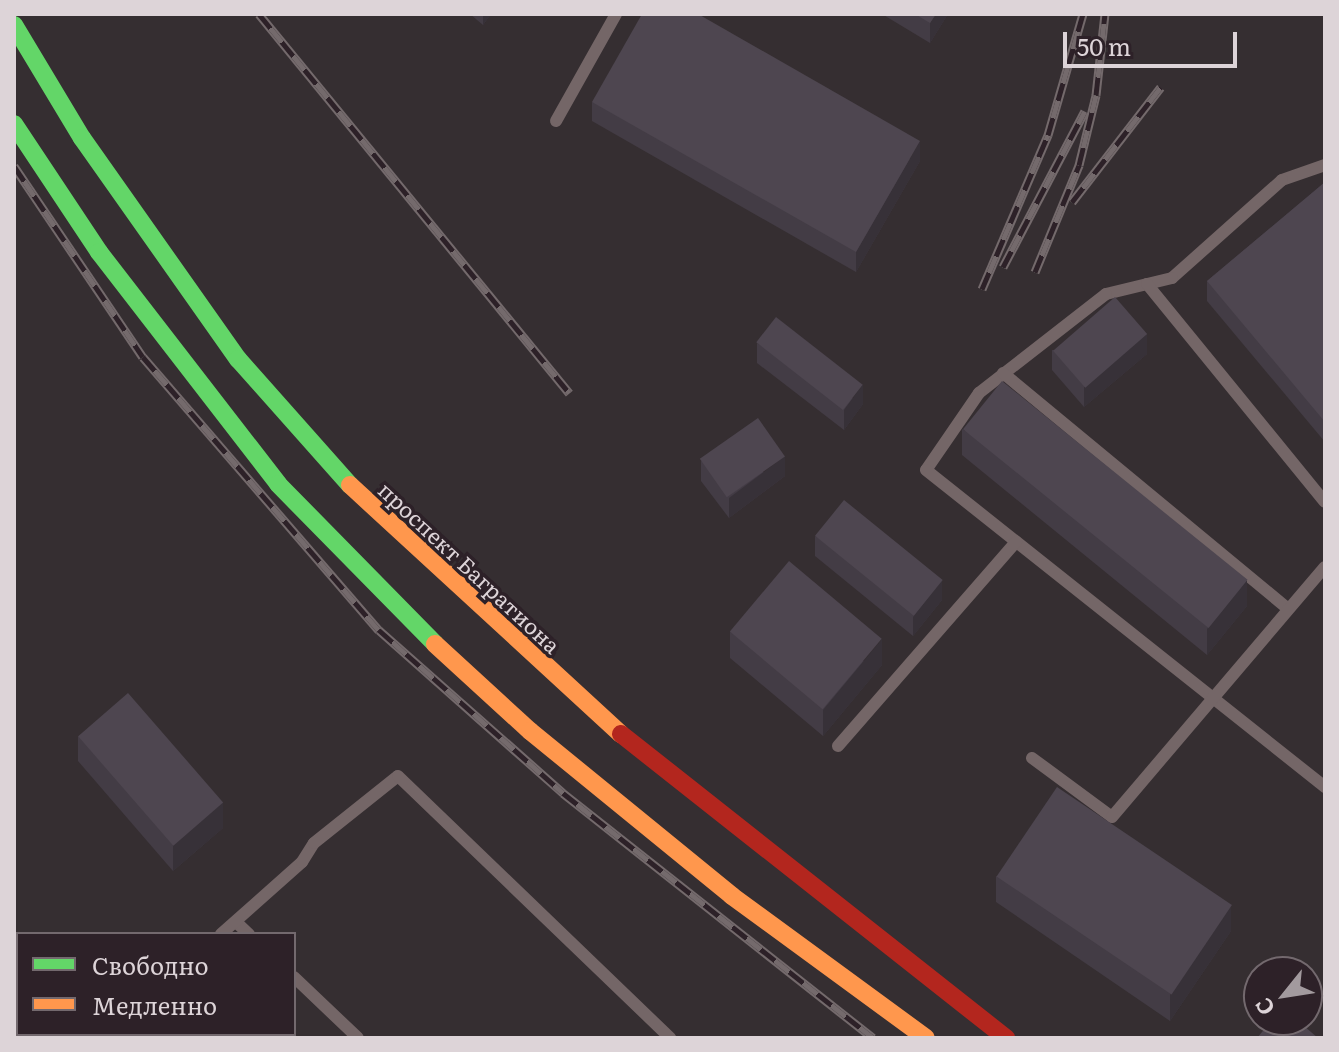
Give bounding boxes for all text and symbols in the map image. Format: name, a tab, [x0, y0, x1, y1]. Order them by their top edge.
scale bar	[1067, 16, 1241, 66]
text: 50 m	[1077, 28, 1131, 63]
street label: проспект Багратиона	[374, 476, 566, 658]
legend	[16, 932, 296, 1036]
text: Свободно	[92, 947, 209, 982]
north arrow	[1243, 956, 1323, 1036]
text: Медленно	[92, 987, 217, 1022]
text: С	[1245, 992, 1282, 1022]

